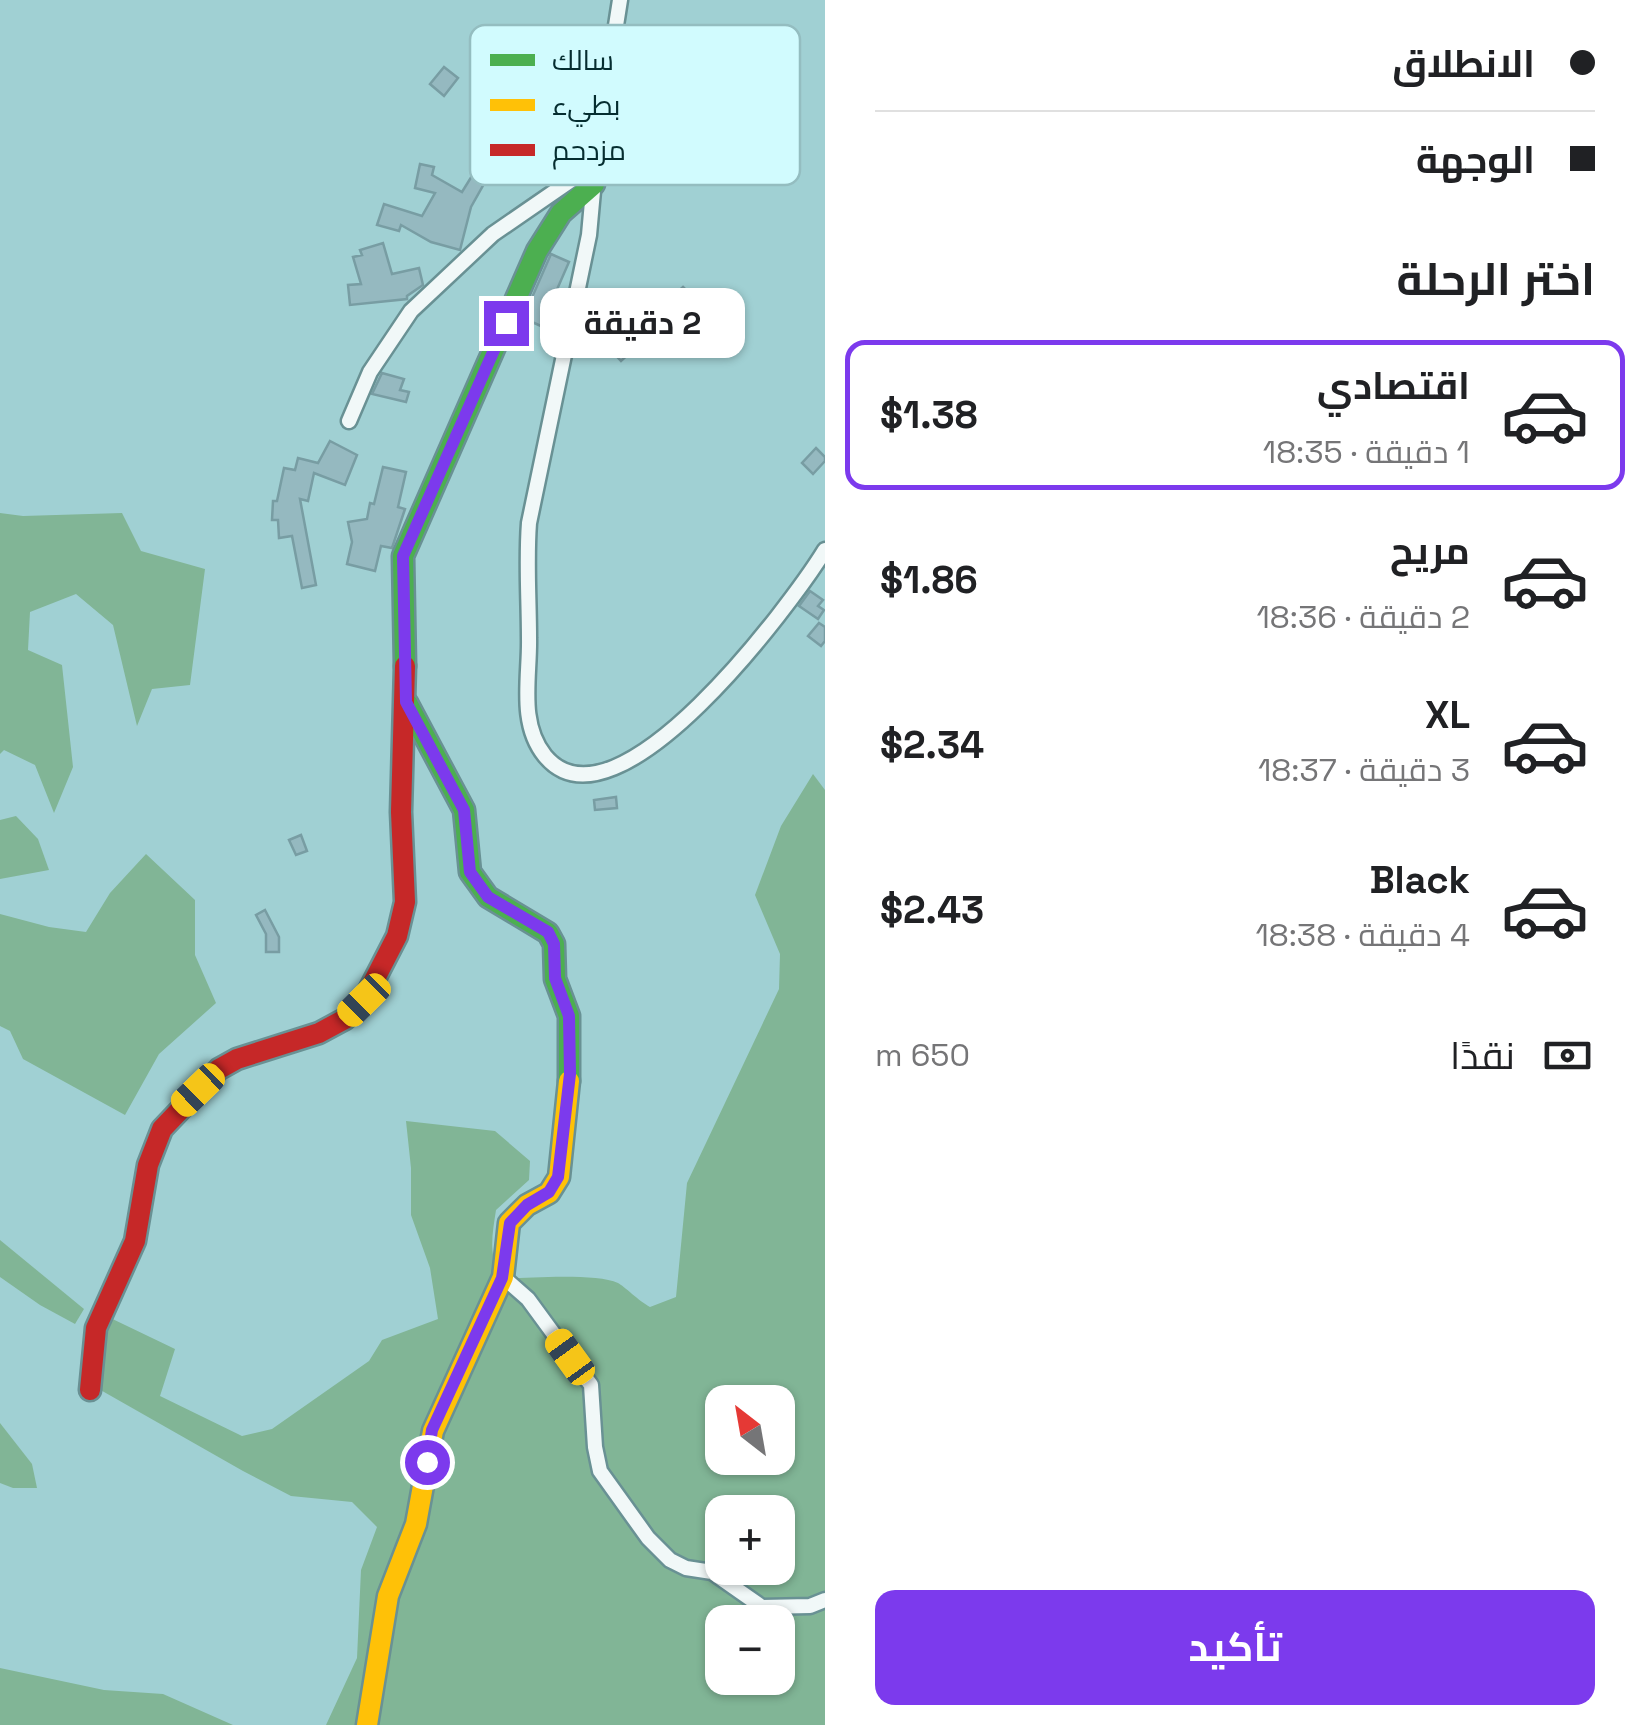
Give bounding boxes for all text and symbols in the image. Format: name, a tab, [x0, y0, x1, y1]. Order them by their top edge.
legend	[470, 25, 800, 185]
text: الانطلاق	[1392, 40, 1535, 88]
text: سالك	[552, 42, 614, 78]
text: بطيء	[552, 87, 620, 127]
text: مزدحم	[552, 132, 626, 170]
text: الوجهة	[1416, 136, 1535, 184]
text: اختر الرحلة	[1397, 251, 1595, 308]
callout: 2 دقيقة	[541, 288, 746, 358]
route end	[484, 301, 529, 346]
text: 2 دقيقة	[584, 303, 701, 343]
text: اقتصادي	[1317, 362, 1470, 410]
icon: car	[1500, 370, 1590, 460]
text: $1.38	[880, 391, 977, 439]
text: 1 دقيقة · 18:35	[1263, 432, 1470, 472]
text: مريح	[1390, 527, 1470, 575]
icon: car	[1500, 535, 1590, 625]
text: $1.86	[880, 556, 978, 604]
text: 2 دقيقة · 18:36	[1256, 597, 1470, 637]
text: XL	[1425, 691, 1470, 739]
icon: car	[1500, 700, 1590, 790]
text: $2.34	[880, 721, 984, 769]
text: 3 دقيقة · 18:37	[1258, 750, 1470, 790]
text: Black	[1369, 856, 1470, 904]
icon: car	[1500, 865, 1590, 955]
text: $2.43	[880, 886, 984, 934]
text: 4 دقيقة · 18:38	[1255, 915, 1470, 955]
car	[332, 968, 396, 1032]
icon: cash	[1540, 1028, 1595, 1083]
text: نقدًا	[1450, 1032, 1515, 1080]
text: 650 m	[875, 1035, 970, 1075]
car	[166, 1058, 230, 1122]
car	[540, 1324, 600, 1390]
north arrow	[705, 1385, 795, 1475]
map controls	[705, 1385, 795, 1695]
route start	[405, 1440, 450, 1485]
button: +	[705, 1495, 795, 1585]
button: تأكيد	[875, 1590, 1595, 1705]
button: −	[705, 1605, 795, 1695]

